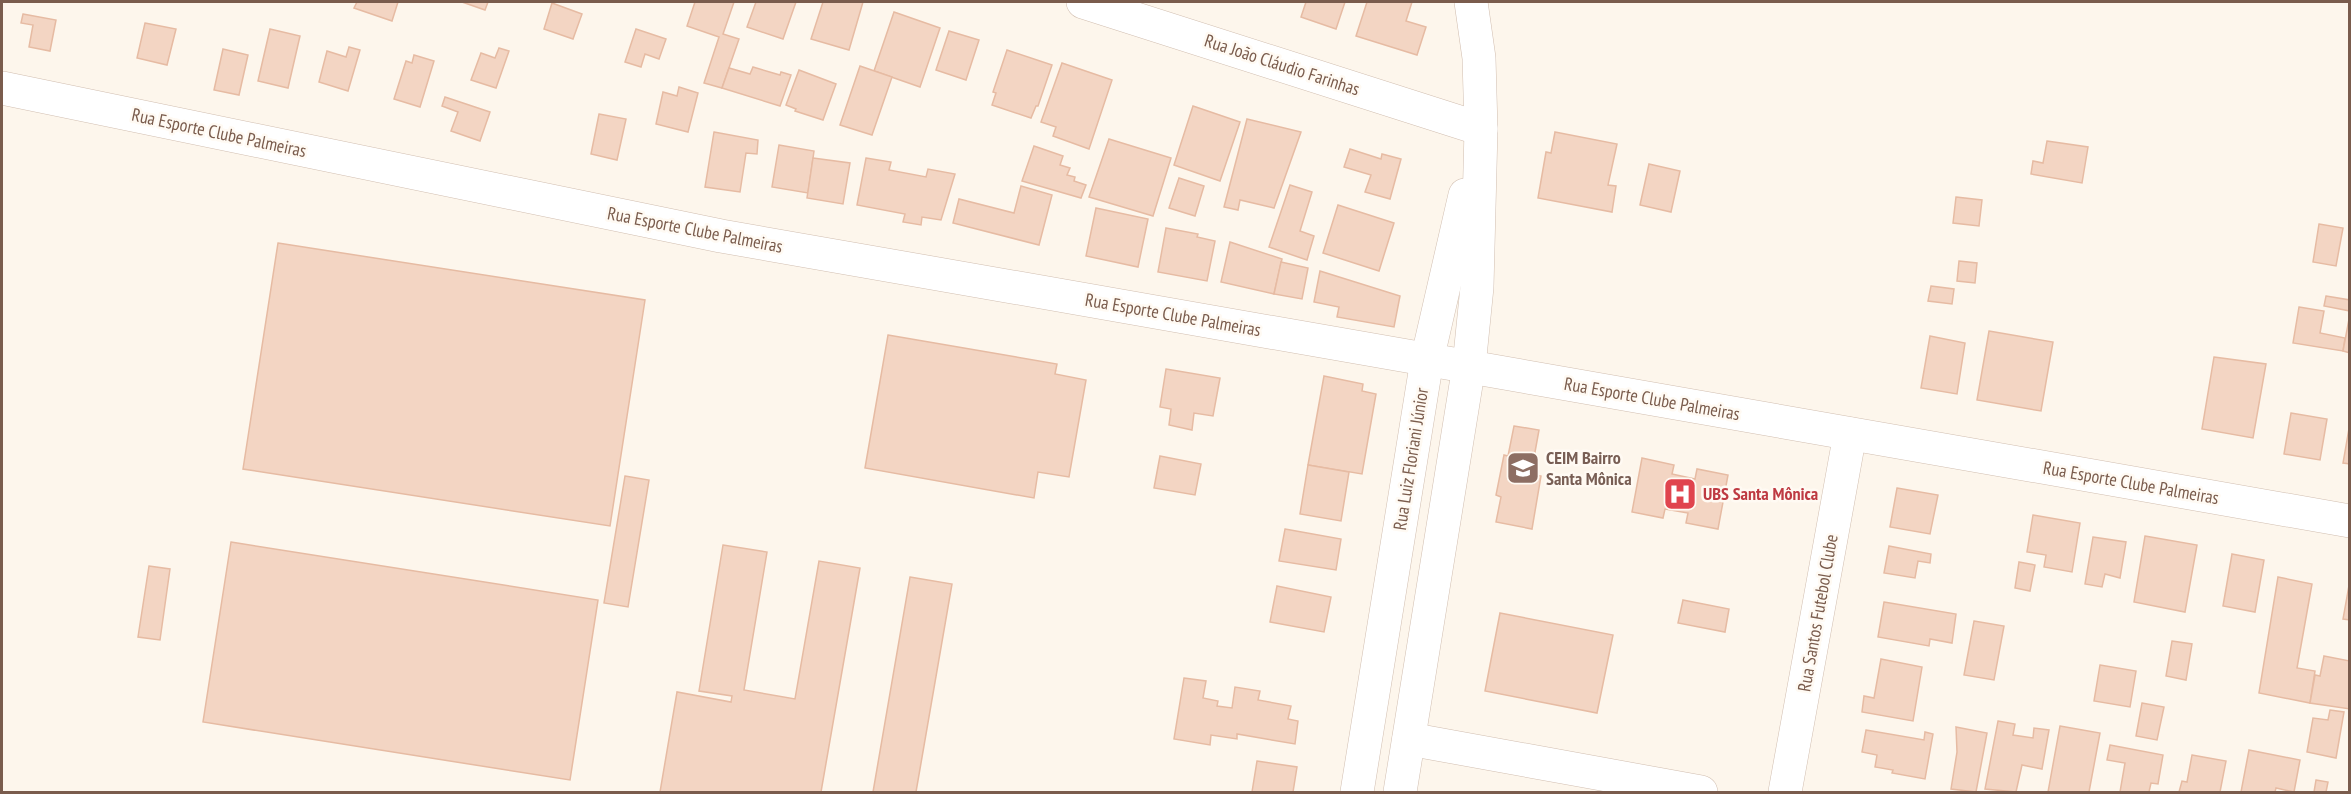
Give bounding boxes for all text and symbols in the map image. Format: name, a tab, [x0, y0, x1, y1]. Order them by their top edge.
street label: Rua João Cláudio Farinhas	[1202, 29, 1363, 100]
street label: Rua Esporte Clube Palmeiras	[130, 103, 309, 162]
street label: Rua Esporte Clube Palmeiras	[606, 201, 785, 258]
street label: Rua Esporte Clube Palmeiras	[1083, 288, 1263, 341]
street label: Rua Esporte Clube Palmeiras	[1562, 372, 1742, 425]
street label: Rua Luiz Floriani Júnior	[1388, 386, 1433, 532]
place label: CEIM Bairro Santa Mônica	[1546, 446, 1632, 490]
school or university icon: CEIM Bairro Santa Mônica	[1505, 450, 1541, 486]
street label: Rua Esporte Clube Palmeiras	[2041, 456, 2221, 509]
hospital icon: UBS Santa Mônica	[1662, 476, 1698, 512]
place label: UBS Santa Mônica	[1703, 482, 1818, 505]
street label: Rua Santos Futebol Clube	[1792, 532, 1843, 693]

